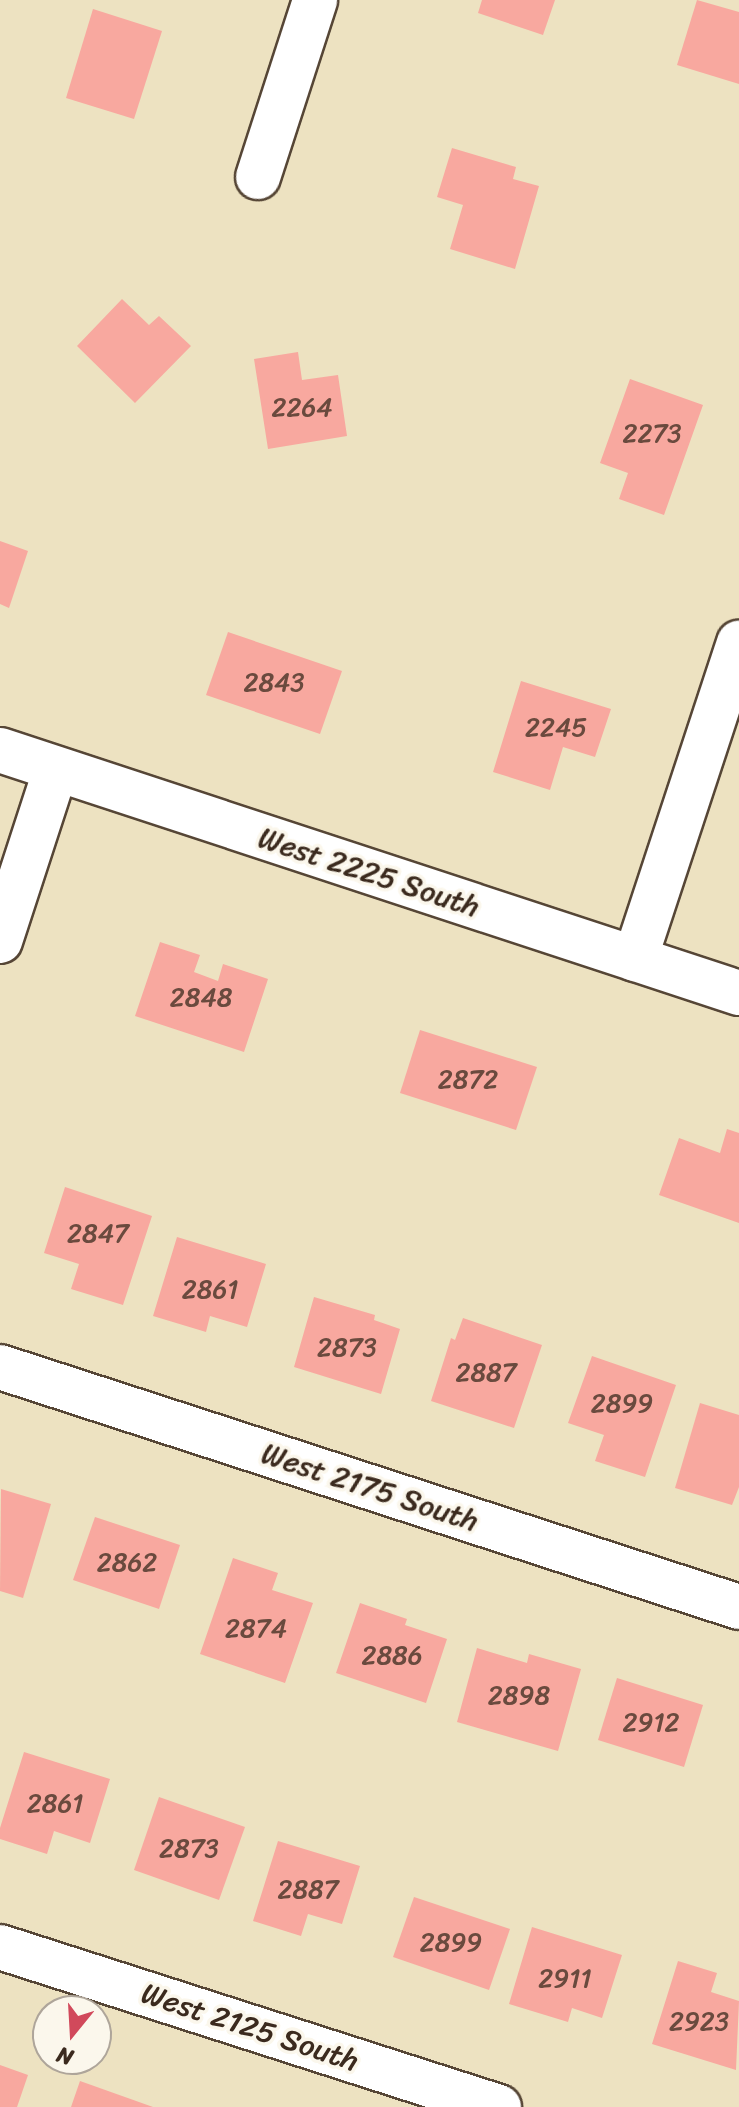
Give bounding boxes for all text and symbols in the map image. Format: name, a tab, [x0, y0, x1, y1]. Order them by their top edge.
house number: 2264	[271, 392, 333, 424]
house number: 2273	[622, 418, 682, 450]
house number: 2843	[243, 667, 305, 699]
house number: 2245	[525, 712, 587, 744]
street label: West 2225 South	[254, 819, 484, 925]
house number: 2848	[170, 982, 232, 1014]
house number: 2872	[438, 1064, 498, 1096]
house number: 2847	[67, 1218, 129, 1250]
house number: 2861	[182, 1274, 238, 1306]
house number: 2873	[317, 1332, 377, 1364]
house number: 2887	[455, 1357, 517, 1389]
house number: 2899	[591, 1388, 653, 1420]
street label: West 2175 South	[257, 1435, 483, 1539]
house number: 2862	[97, 1547, 157, 1579]
house number: 2874	[225, 1613, 287, 1645]
house number: 2886	[361, 1640, 423, 1672]
house number: 2898	[488, 1680, 550, 1712]
house number: 2912	[622, 1707, 680, 1739]
house number: 2861	[27, 1788, 83, 1820]
house number: 2873	[159, 1833, 219, 1865]
house number: 2887	[277, 1874, 339, 1906]
house number: 2899	[420, 1927, 482, 1959]
house number: 2911	[538, 1963, 592, 1995]
street label: West 2125 South	[137, 1975, 363, 2079]
north arrow	[32, 1995, 112, 2075]
house number: 2923	[669, 2006, 729, 2038]
text: N	[52, 2035, 78, 2077]

